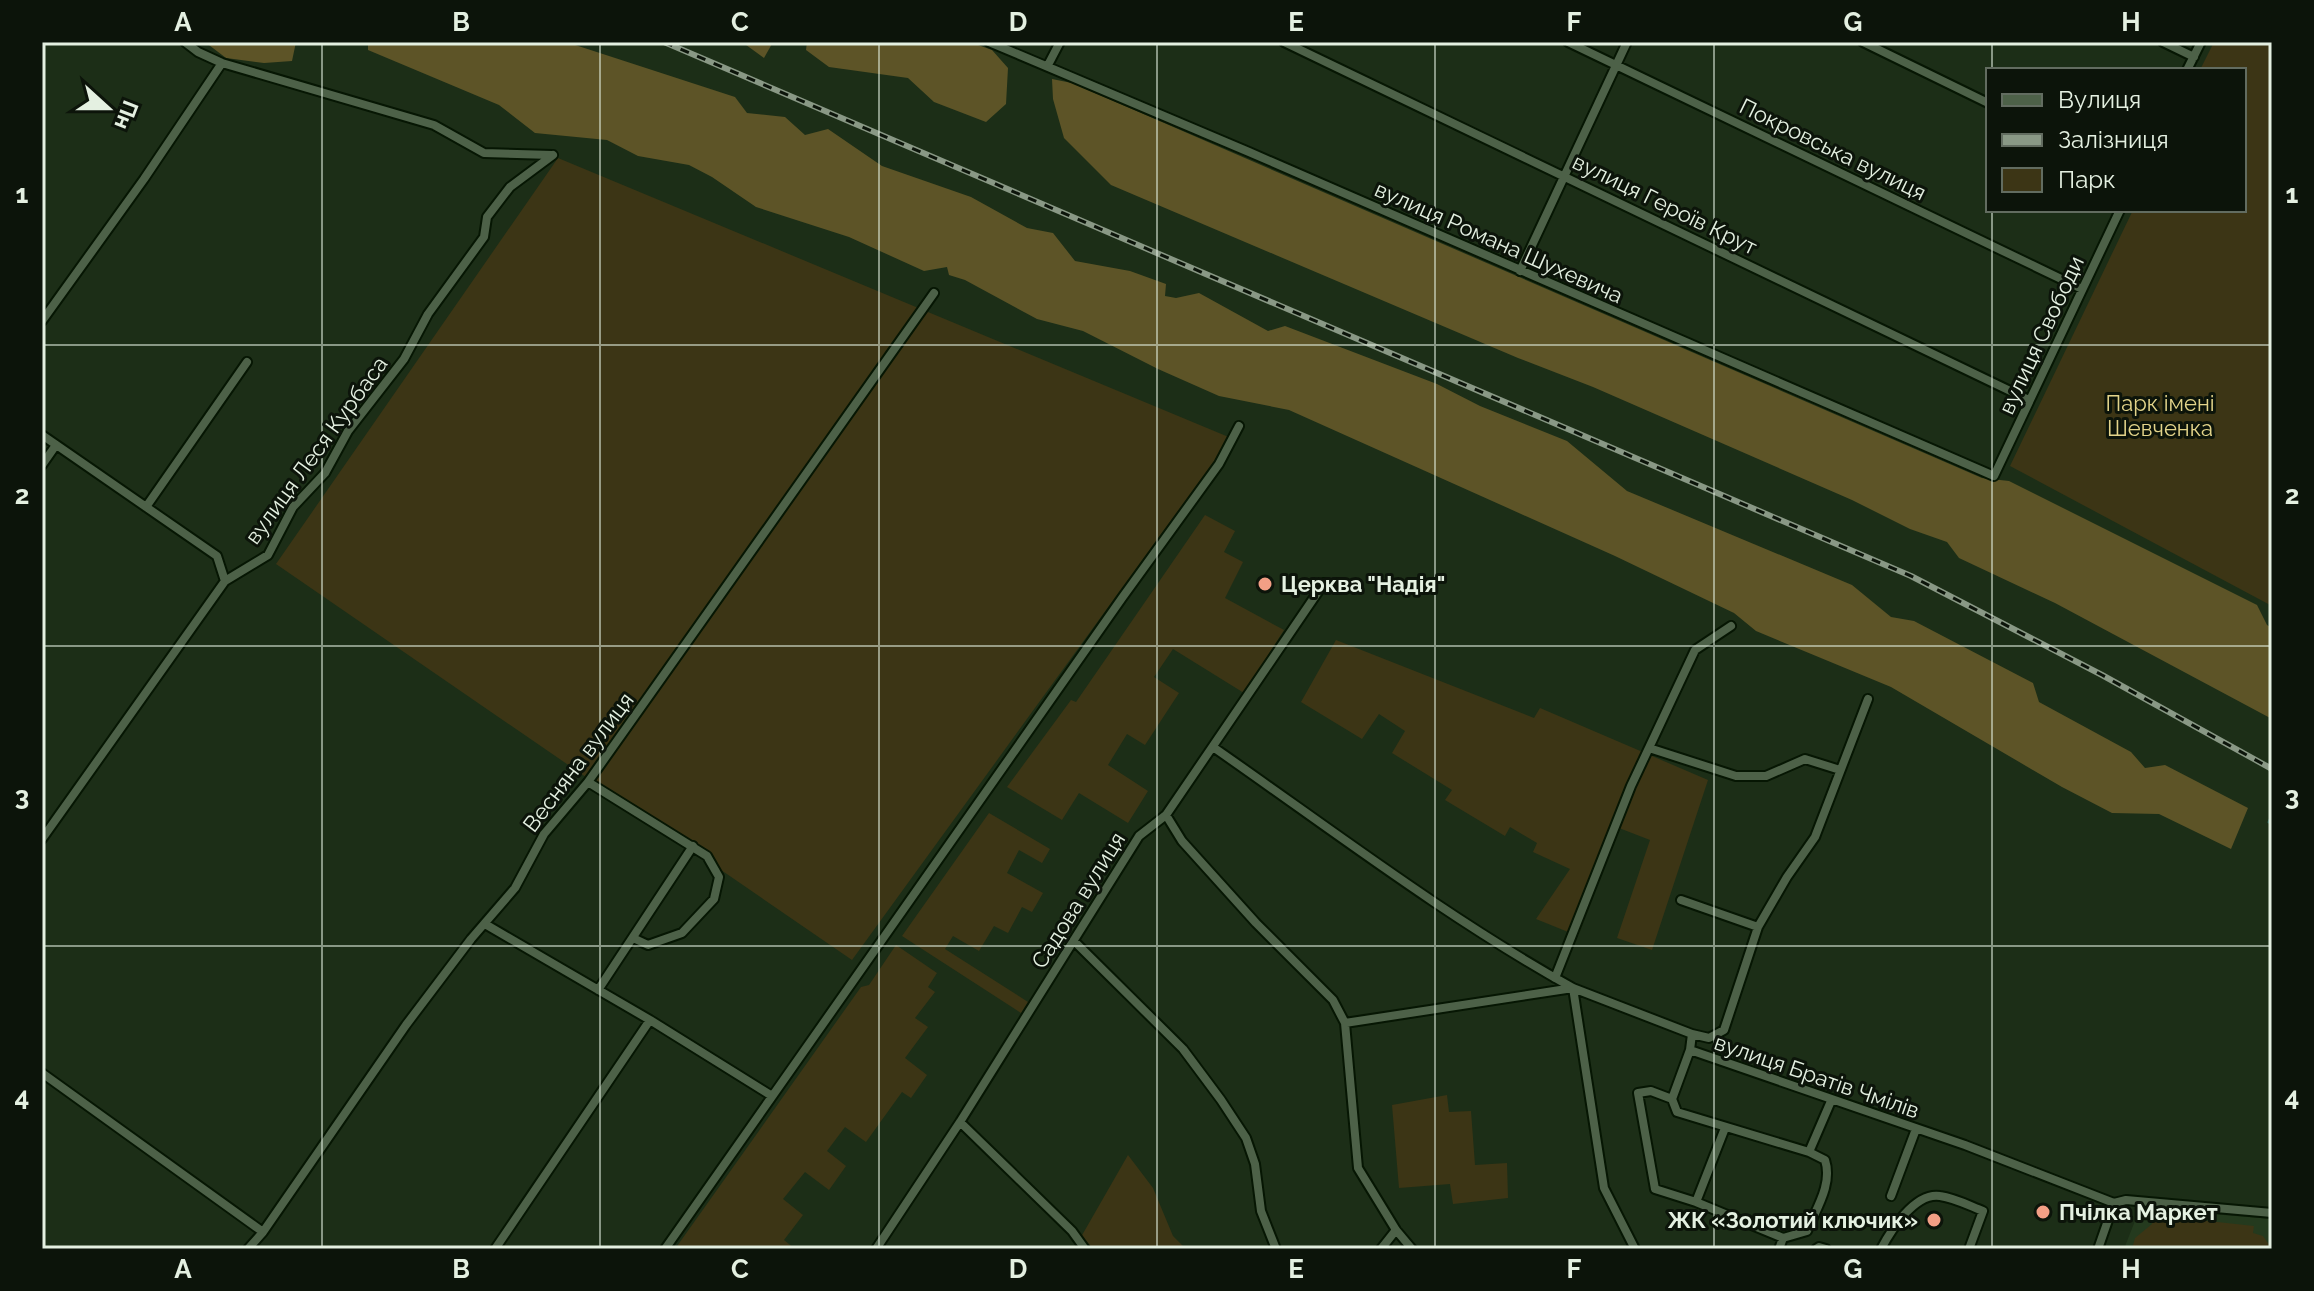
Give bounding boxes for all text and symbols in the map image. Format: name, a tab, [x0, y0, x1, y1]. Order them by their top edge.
text: A	[174, 7, 192, 37]
text: B	[452, 7, 470, 37]
text: C	[731, 7, 749, 37]
text: D	[1009, 7, 1027, 37]
text: E	[1288, 7, 1304, 37]
text: F	[1567, 7, 1582, 37]
text: G	[1844, 7, 1862, 37]
text: H	[2121, 7, 2141, 37]
north arrow	[68, 68, 148, 148]
legend	[1986, 68, 2246, 212]
text: Вулиця	[2058, 85, 2141, 114]
street label: Покровська вулиця	[1736, 93, 1930, 205]
text: Пн	[109, 97, 144, 133]
text: Залізниця	[2058, 125, 2169, 154]
street label: вулиця Героїв Крут	[1569, 148, 1762, 260]
text: Парк	[2058, 165, 2116, 194]
street label: вулиця Романа Шухевича	[1371, 175, 1627, 309]
text: 1	[16, 179, 29, 209]
text: 1	[2286, 179, 2299, 209]
street label: вулиця Свободи	[1993, 252, 2089, 418]
street label: вулиця Леся Курбаса	[239, 351, 393, 549]
park label: Парк імені Шевченка	[2105, 390, 2215, 441]
text: 2	[15, 480, 29, 510]
text: 2	[2285, 480, 2299, 510]
place label: Церква "Надія"	[1281, 571, 1445, 597]
marker: Церква "Надія"	[1256, 575, 1274, 593]
street label: Весняна вулиця	[517, 687, 639, 837]
text: 3	[15, 781, 29, 811]
text: 3	[2285, 781, 2299, 811]
street label: Садова вулиця	[1026, 827, 1130, 973]
street label: вулиця Братів Чмілів	[1711, 1029, 1923, 1123]
text: 4	[15, 1082, 29, 1112]
text: 4	[2285, 1082, 2299, 1112]
place label: Пчілка Маркет	[2059, 1199, 2218, 1225]
marker: Пчілка Маркет	[2034, 1203, 2052, 1221]
place label: ЖК «Золотий ключик»	[1668, 1207, 1918, 1233]
marker: ЖК «Золотий ключик»	[1925, 1211, 1943, 1229]
text: A	[174, 1254, 192, 1284]
text: B	[452, 1254, 470, 1284]
text: C	[731, 1254, 749, 1284]
text: D	[1009, 1254, 1027, 1284]
text: E	[1288, 1254, 1304, 1284]
text: F	[1567, 1254, 1582, 1284]
text: G	[1844, 1254, 1862, 1284]
text: H	[2121, 1254, 2141, 1284]

